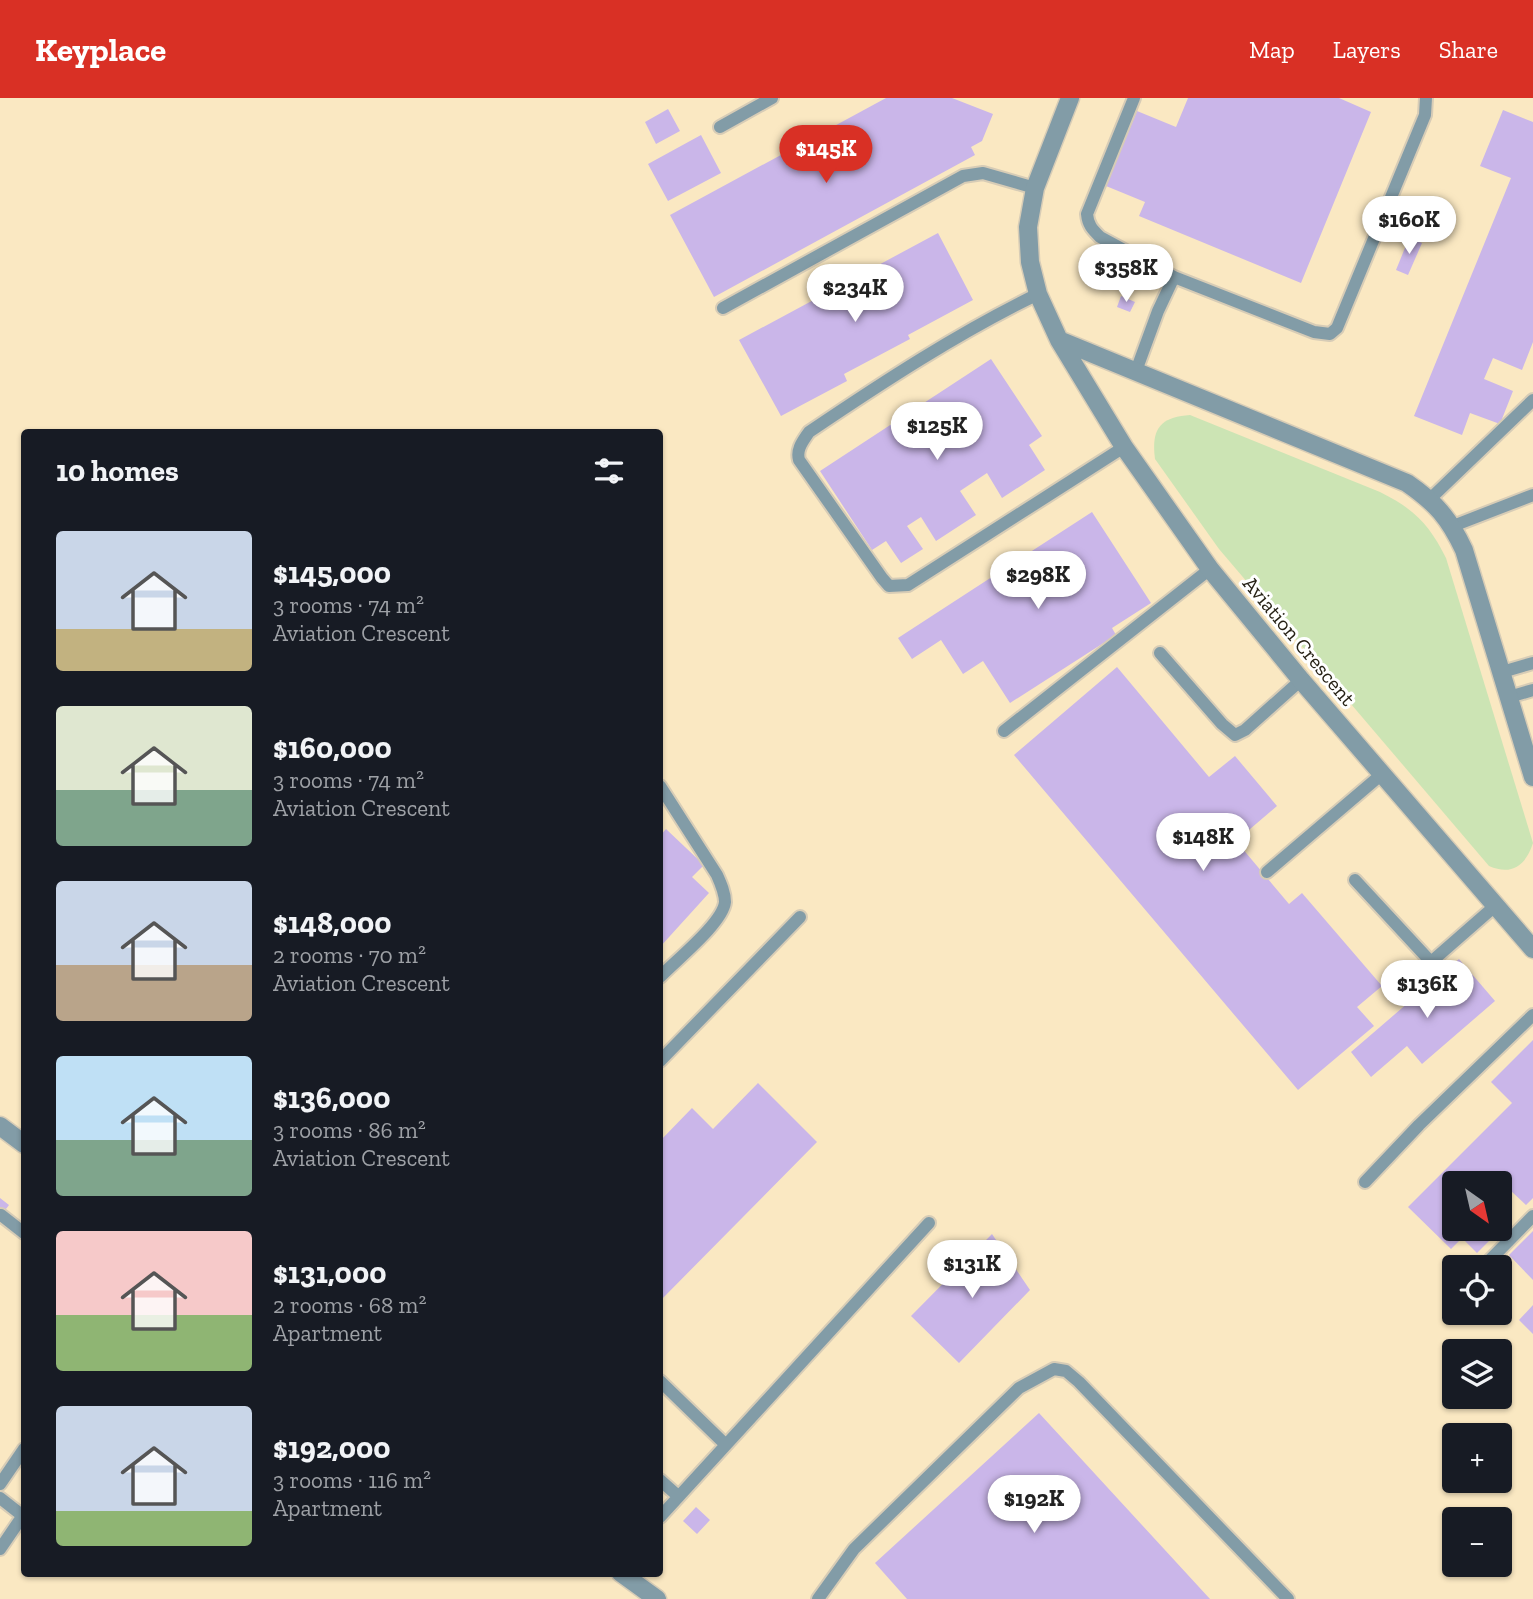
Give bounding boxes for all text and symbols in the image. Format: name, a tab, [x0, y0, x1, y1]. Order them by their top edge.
text: Keyplace	[35, 30, 166, 69]
text: Map	[1249, 35, 1295, 64]
text: Layers	[1333, 35, 1401, 64]
text: Share	[1439, 35, 1498, 64]
pin: $145K	[777, 126, 875, 185]
text: $145K	[795, 134, 857, 162]
pin: $160K	[1360, 197, 1458, 256]
text: $160K	[1378, 205, 1440, 233]
pin: $358K	[1077, 244, 1175, 304]
text: $358K	[1094, 253, 1158, 281]
pin: $234K	[806, 264, 904, 324]
text: $234K	[823, 273, 887, 301]
pin: $125K	[888, 402, 986, 462]
text: $125K	[907, 411, 967, 439]
icon: filters	[590, 452, 628, 490]
text: 10 homes	[56, 453, 179, 489]
pin: $298K	[989, 552, 1087, 611]
text: $145,000	[273, 555, 391, 591]
icon: home	[112, 559, 196, 643]
text: $298K	[1006, 560, 1070, 588]
street label: Aviation Crescent	[1238, 571, 1361, 711]
text: 3 rooms · 74 m²	[273, 591, 424, 619]
text: Aviation Crescent	[273, 619, 450, 647]
text: $160,000	[273, 730, 392, 766]
icon: home	[112, 734, 196, 818]
text: 3 rooms · 74 m²	[273, 766, 424, 794]
text: Aviation Crescent	[273, 794, 450, 822]
pin: $148K	[1154, 814, 1252, 873]
text: $148K	[1172, 822, 1234, 850]
text: $148,000	[273, 905, 392, 941]
icon: home	[112, 909, 196, 993]
text: 2 rooms · 70 m²	[273, 941, 426, 969]
pin: $136K	[1378, 960, 1476, 1020]
text: Aviation Crescent	[273, 969, 450, 997]
text: $136K	[1397, 969, 1457, 997]
text: $136,000	[273, 1080, 390, 1116]
icon: home	[112, 1084, 196, 1168]
text: 3 rooms · 86 m²	[273, 1116, 426, 1144]
text: Aviation Crescent	[273, 1144, 450, 1172]
north arrow	[1442, 1171, 1512, 1241]
map controls	[1442, 1171, 1512, 1577]
pin: $131K	[923, 1240, 1021, 1300]
text: $131K	[943, 1249, 1001, 1277]
text: $131,000	[273, 1255, 386, 1291]
button: locate	[1442, 1255, 1512, 1325]
icon: home	[112, 1259, 196, 1343]
text: 2 rooms · 68 m²	[273, 1291, 426, 1319]
text: Apartment	[273, 1319, 382, 1347]
button: layers	[1442, 1339, 1512, 1409]
button: +	[1442, 1423, 1512, 1493]
text: $192,000	[273, 1430, 391, 1466]
icon: home	[112, 1434, 196, 1518]
text: 3 rooms · 116 m²	[273, 1466, 431, 1494]
pin: $192K	[985, 1476, 1083, 1535]
text: $192K	[1004, 1484, 1064, 1512]
text: Apartment	[273, 1494, 382, 1522]
button: −	[1442, 1507, 1512, 1577]

